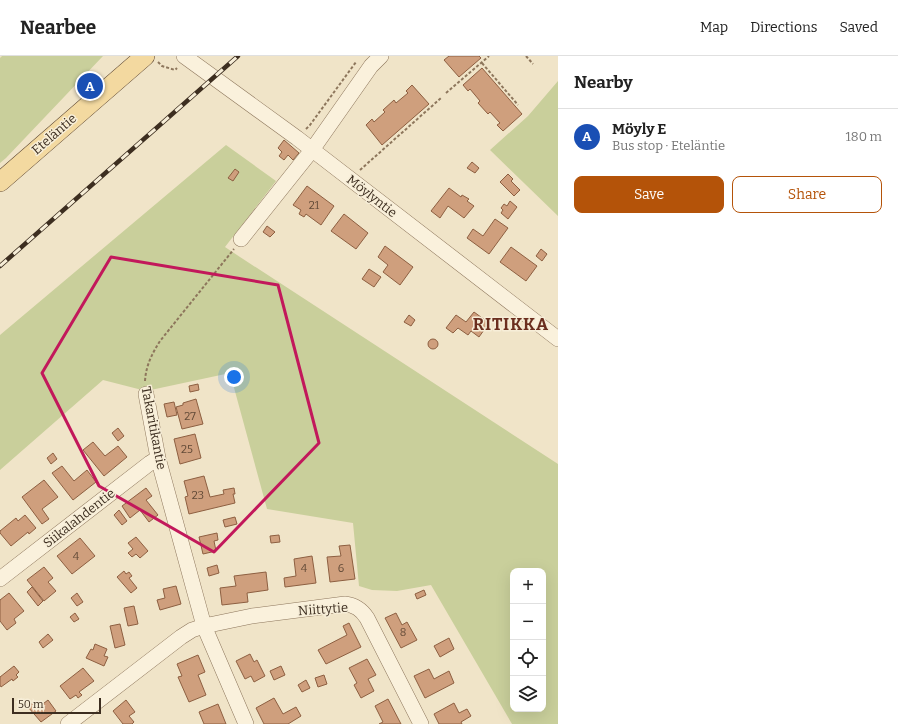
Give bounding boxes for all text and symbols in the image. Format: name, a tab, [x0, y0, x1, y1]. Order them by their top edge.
text: Nearbee	[20, 16, 96, 39]
text: Map	[700, 19, 728, 36]
text: Directions	[750, 19, 818, 36]
text: Saved	[840, 19, 878, 36]
pin: A	[77, 71, 103, 101]
text: Nearby	[574, 72, 633, 93]
street label: Eteläntie	[29, 111, 79, 157]
text: Möyly E	[612, 120, 666, 138]
text: A	[582, 129, 592, 144]
text: 180 m	[846, 129, 882, 144]
text: Bus stop · Eteläntie	[612, 138, 725, 153]
street label: Möylyntie	[344, 172, 400, 220]
button: Save	[574, 176, 724, 213]
button: Share	[732, 176, 882, 213]
house number: 21	[309, 199, 320, 212]
district label: RITIKKA	[473, 314, 549, 335]
your location	[224, 367, 244, 387]
street label: Takaritikantie	[139, 385, 169, 471]
house number: 27	[184, 410, 196, 423]
house number: 25	[181, 443, 193, 456]
street label: Siikalahdentie	[40, 485, 118, 551]
house number: 23	[192, 489, 204, 502]
house number: 4	[73, 550, 80, 563]
house number: 4	[301, 562, 308, 575]
house number: 6	[338, 562, 344, 575]
map controls	[510, 568, 546, 712]
button: +	[510, 568, 546, 604]
street label: Niittytie	[298, 600, 348, 618]
button: −	[510, 604, 546, 640]
house number: 8	[400, 626, 406, 639]
button: locate	[510, 640, 546, 676]
button: layers	[510, 676, 546, 712]
scale bar	[12, 696, 101, 715]
text: 50 m	[18, 698, 44, 711]

